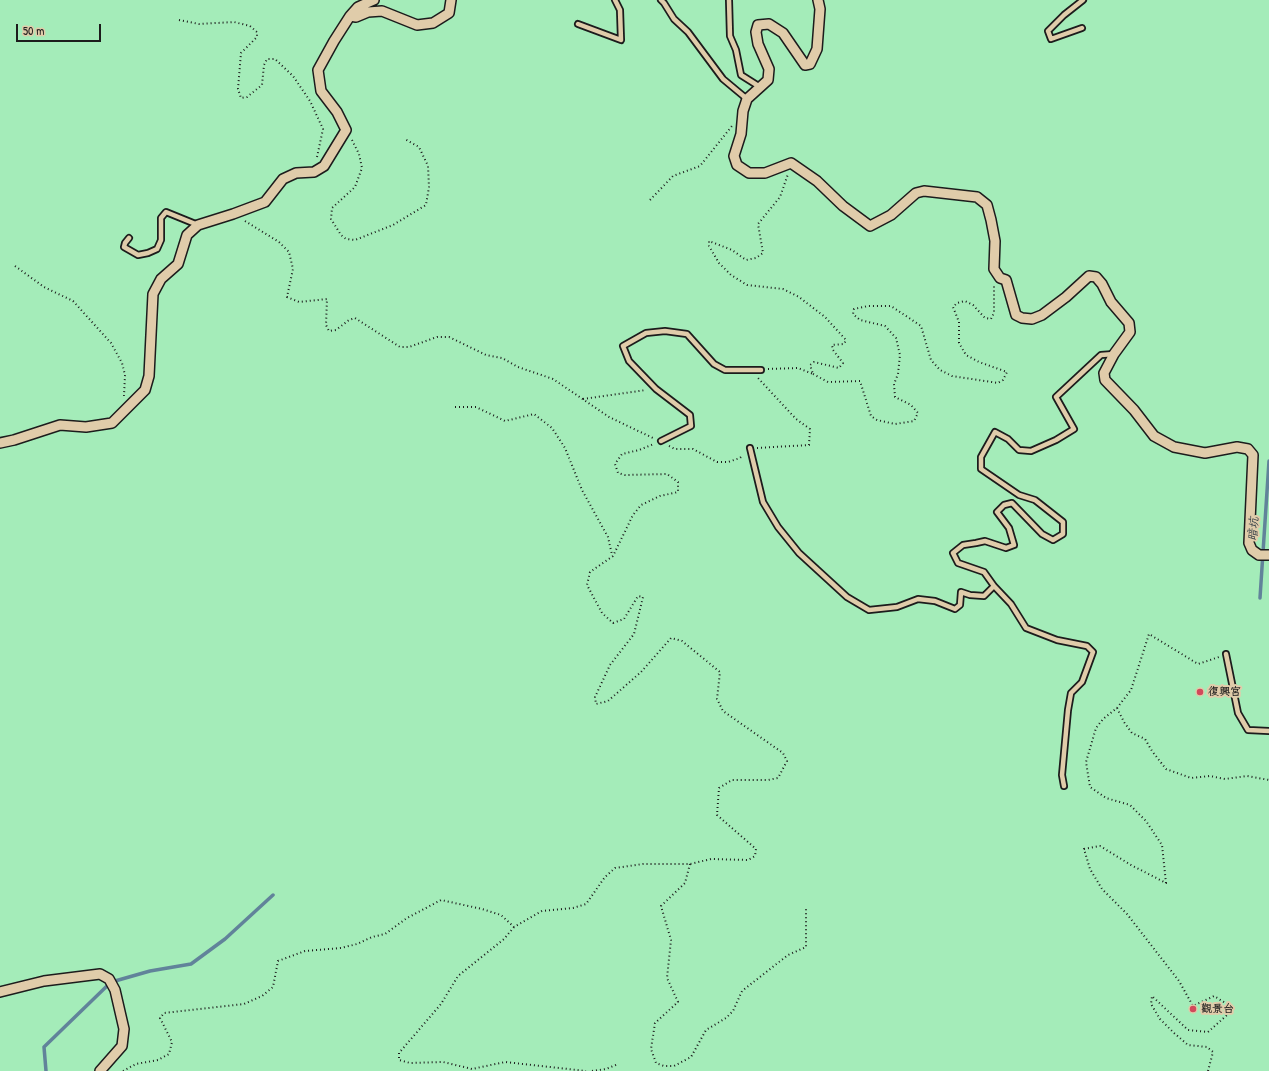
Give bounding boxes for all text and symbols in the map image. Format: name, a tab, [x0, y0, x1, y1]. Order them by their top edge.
scale bar	[18, 16, 103, 42]
text: 50 m	[23, 22, 44, 39]
water label: 暗坑	[1246, 517, 1262, 541]
place label: 復興宮	[1208, 685, 1241, 699]
marker: 復興宮	[1195, 687, 1205, 697]
place label: 觀景台	[1201, 1002, 1234, 1016]
marker: 觀景台	[1188, 1004, 1198, 1014]

